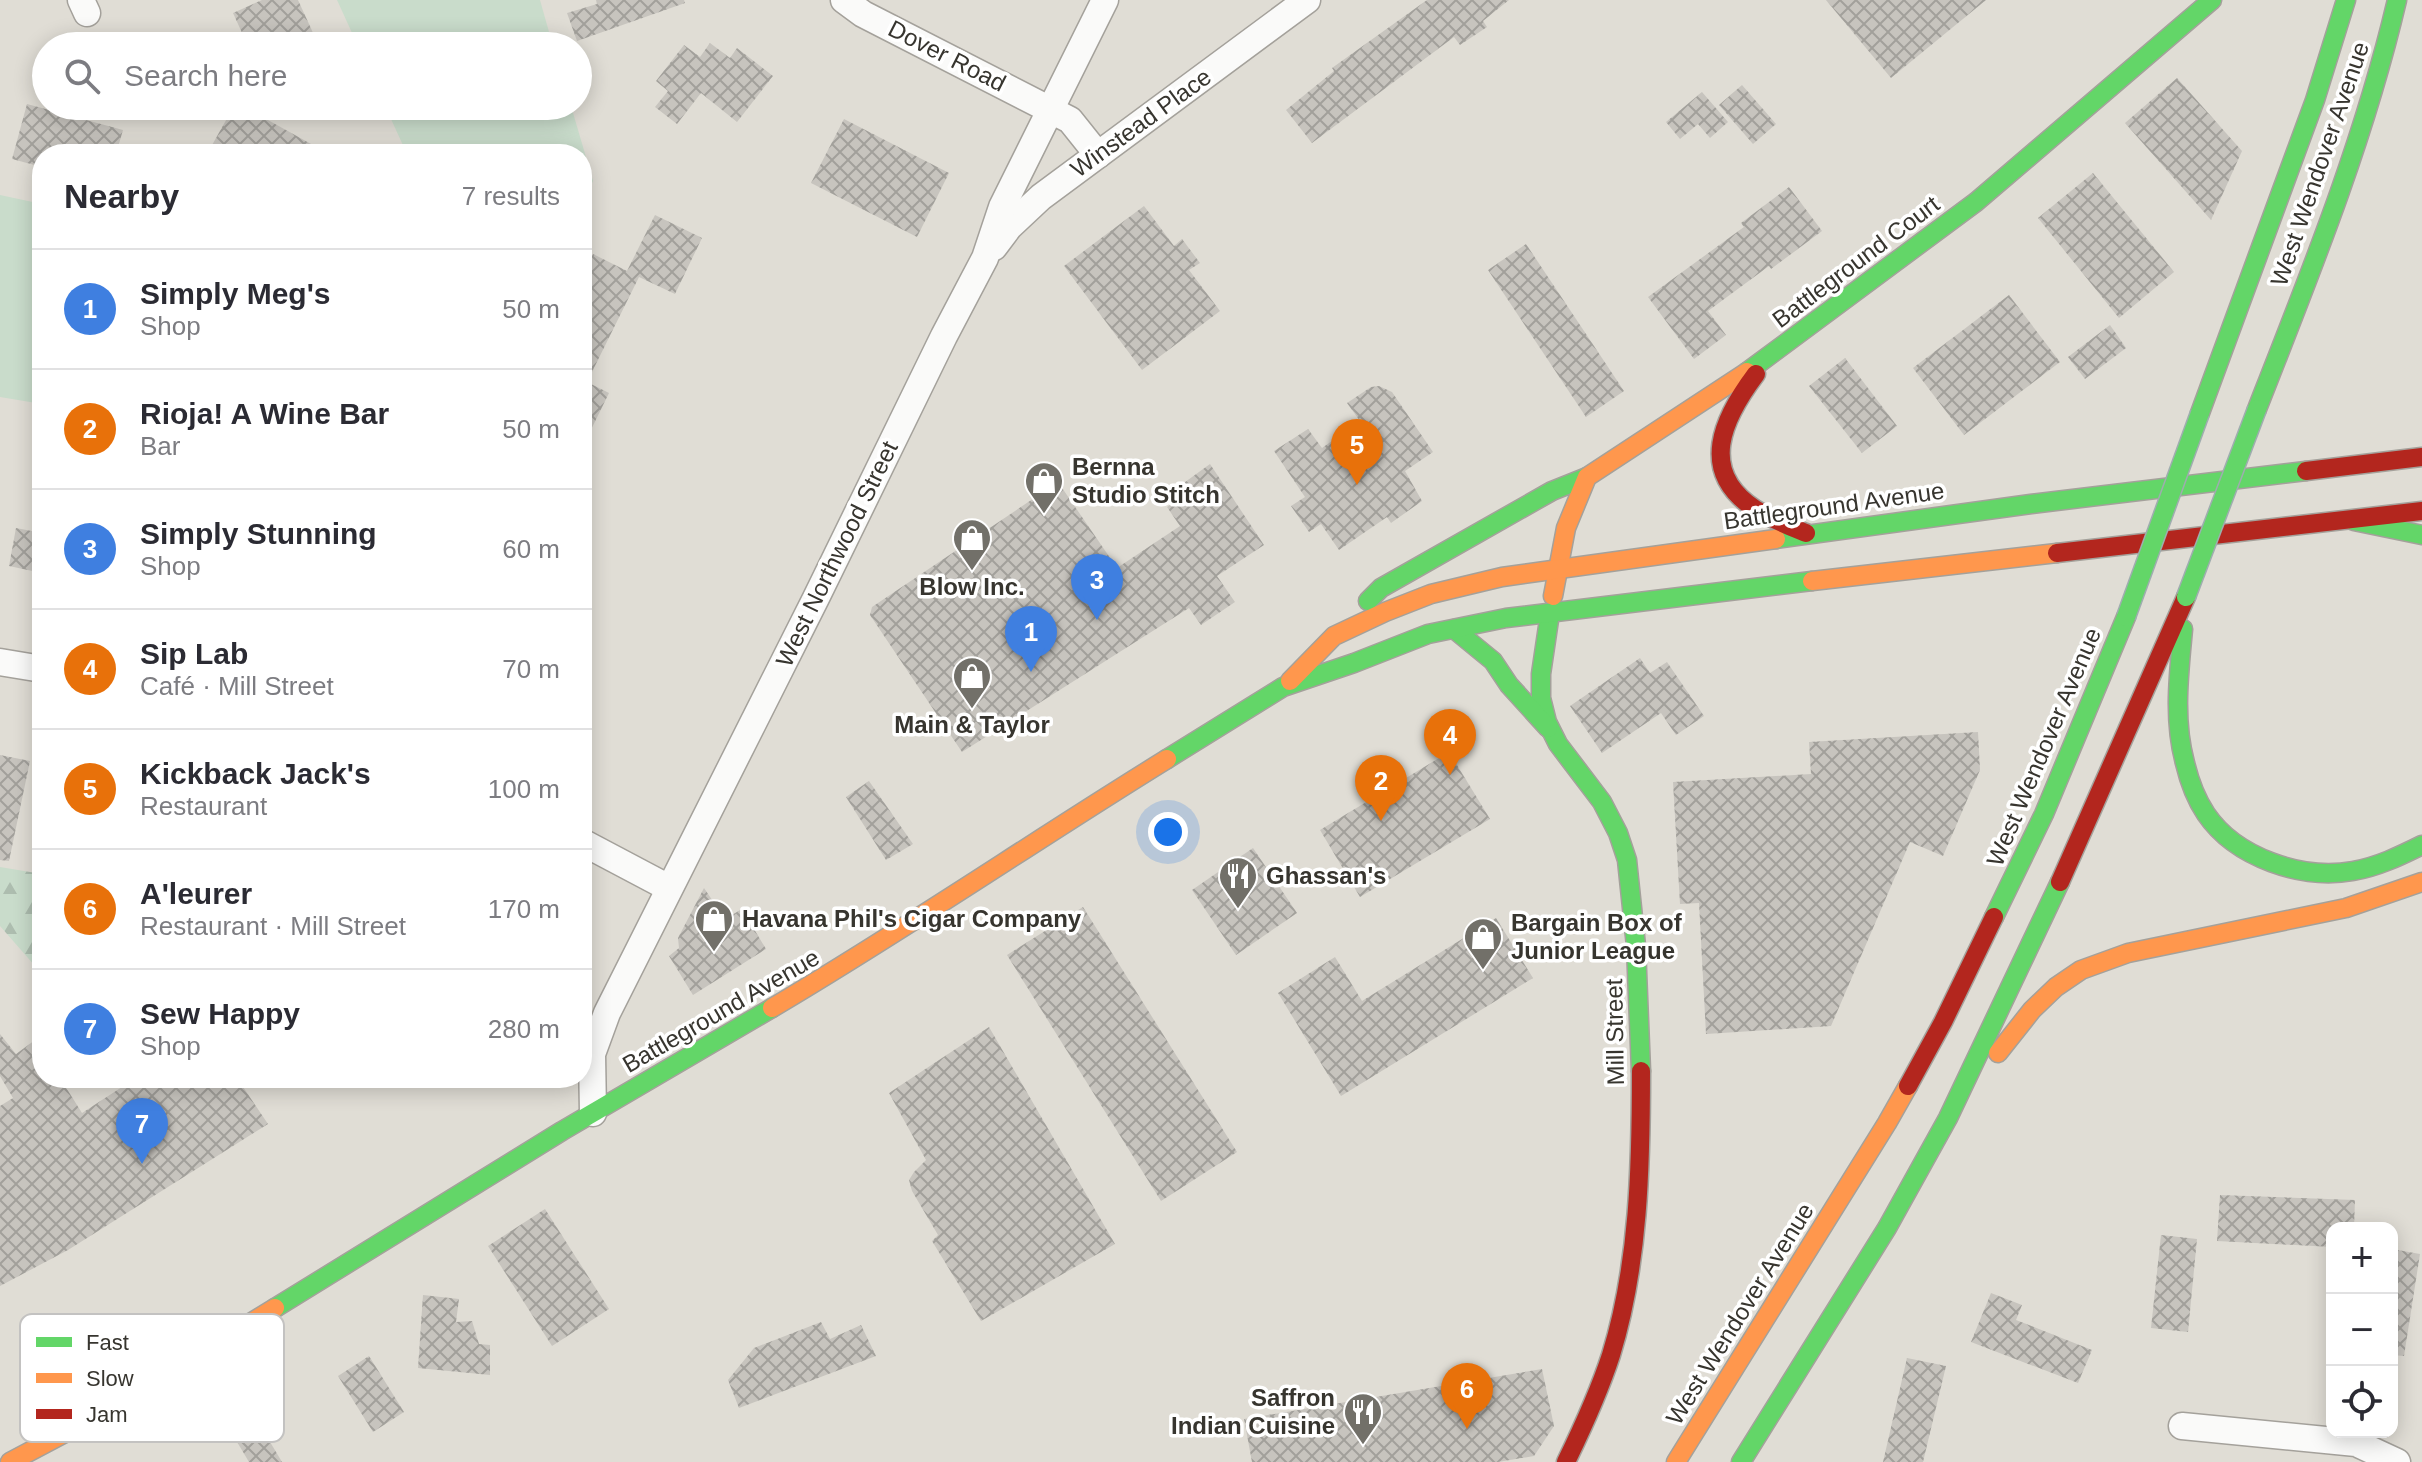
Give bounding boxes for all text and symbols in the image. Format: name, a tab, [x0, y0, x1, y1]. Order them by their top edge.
street label: Dover Road	[884, 14, 1010, 97]
search box	[32, 32, 592, 120]
street label: West Wendover Avenue	[2265, 38, 2374, 289]
icon: search	[60, 54, 104, 98]
text: Search here	[124, 59, 287, 92]
street label: Winstead Place	[1065, 63, 1216, 183]
text: Nearby	[64, 177, 179, 215]
text: 7 results	[462, 181, 560, 211]
street label: Battleground Court	[1767, 190, 1945, 333]
text: Simply Meg's	[140, 277, 331, 310]
text: 1	[83, 294, 97, 324]
text: 50 m	[502, 294, 560, 324]
text: Shop	[140, 311, 201, 341]
text: Rioja! A Wine Bar	[140, 397, 389, 430]
text: 2	[83, 414, 97, 444]
text: 50 m	[502, 414, 560, 444]
pin: 5	[1331, 419, 1383, 485]
text: Bar	[140, 431, 180, 461]
street label: West Northwood Street	[770, 436, 903, 671]
place label: Bernna Studio Stitch	[1072, 453, 1220, 508]
shop icon: Bernna Studio Stitch	[1023, 460, 1065, 515]
street label: Battleground Avenue	[1722, 477, 1946, 534]
text: Simply Stunning	[140, 517, 377, 550]
shop icon: Blow Inc.	[951, 517, 993, 572]
text: 3	[83, 534, 97, 564]
text: 60 m	[502, 534, 560, 564]
text: Shop	[140, 551, 201, 581]
pin: 3	[1071, 554, 1123, 620]
place label: Blow Inc.	[919, 573, 1025, 600]
pin: 1	[1005, 606, 1057, 672]
street label: West Wendover Avenue	[1981, 624, 2106, 870]
text: Sip Lab	[140, 637, 248, 670]
text: 4	[83, 654, 97, 684]
text: 70 m	[502, 654, 560, 684]
shop icon: Main & Taylor	[951, 655, 993, 710]
text: Café · Mill Street	[140, 671, 334, 701]
pin: 4	[1424, 709, 1476, 775]
place label: Main & Taylor	[894, 711, 1050, 738]
pin: 2	[1355, 755, 1407, 821]
text: Kickback Jack's	[140, 757, 371, 790]
text: 5	[83, 774, 97, 804]
text: 100 m	[488, 774, 560, 804]
text: Restaurant	[140, 791, 267, 821]
your location	[1148, 812, 1188, 852]
restaurant icon: Ghassan's	[1217, 855, 1259, 910]
place label: Ghassan's	[1266, 862, 1386, 889]
text: A'leurer	[140, 877, 252, 910]
text: 6	[83, 894, 97, 924]
text: 170 m	[488, 894, 560, 924]
shop icon: Havana Phil's Cigar Company	[693, 898, 735, 953]
place label: Havana Phil's Cigar Company	[742, 905, 1082, 932]
place label: Bargain Box of Junior League	[1511, 909, 1683, 964]
text: Restaurant · Mill Street	[140, 911, 406, 941]
shop icon: Bargain Box of Junior League	[1462, 916, 1504, 971]
street label: Battleground Avenue	[618, 943, 824, 1078]
street label: Mill Street	[1600, 978, 1629, 1086]
text: Sew Happy	[140, 997, 300, 1030]
text: 7	[83, 1014, 97, 1044]
text: 280 m	[488, 1014, 560, 1044]
text: Shop	[140, 1031, 201, 1061]
pin: 7	[116, 1098, 168, 1164]
street label: West Wendover Avenue	[1660, 1198, 1819, 1430]
map controls	[2326, 1222, 2398, 1438]
button: +	[2326, 1222, 2398, 1294]
button: −	[2326, 1294, 2398, 1366]
legend	[20, 1314, 284, 1442]
text: Fast	[86, 1330, 129, 1355]
pin: 6	[1441, 1363, 1493, 1429]
text: Slow	[86, 1366, 134, 1391]
button: locate	[2326, 1366, 2398, 1438]
place label: Saffron Indian Cuisine	[1171, 1384, 1335, 1439]
restaurant icon: Saffron Indian Cuisine	[1342, 1391, 1384, 1446]
text: Jam	[86, 1402, 128, 1427]

